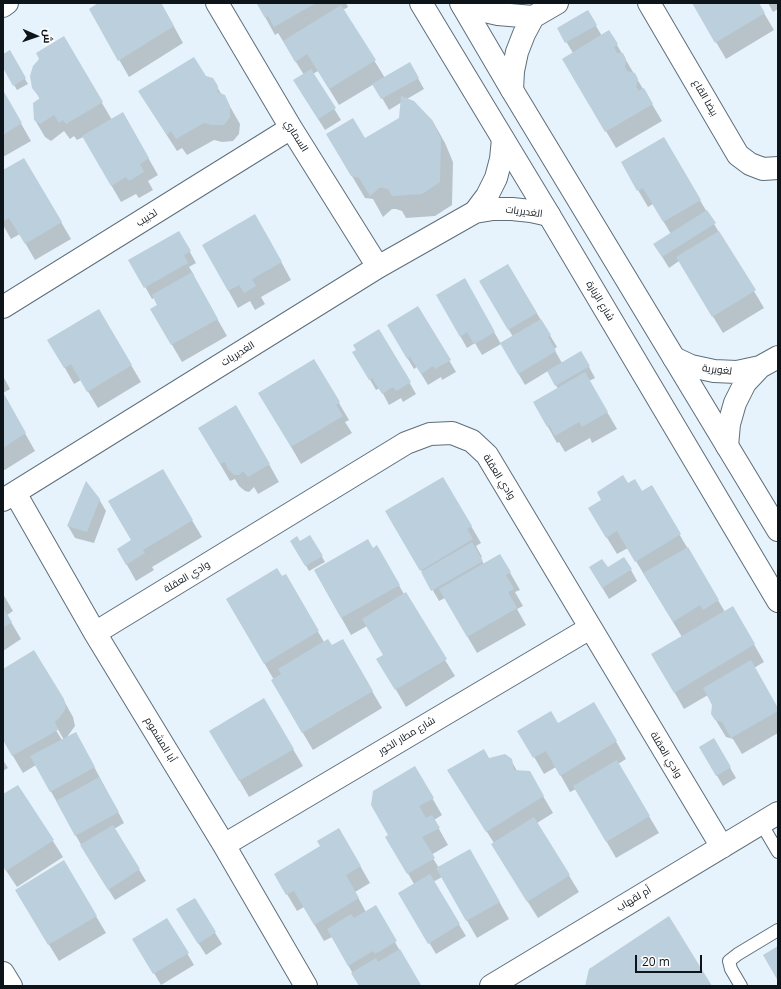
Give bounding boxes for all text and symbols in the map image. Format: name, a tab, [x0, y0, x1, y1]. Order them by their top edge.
north arrow	[16, 16, 56, 56]
text: ش	[41, 29, 56, 44]
street label: بيضا القاع	[690, 78, 720, 118]
street label: السماري	[282, 118, 310, 154]
street label: الغديريات	[505, 204, 543, 220]
street label: لخبيب	[134, 207, 160, 229]
street label: شارع الزبارة	[583, 279, 617, 323]
street label: الغديريات	[219, 339, 257, 369]
street label: لغويرية	[701, 362, 733, 378]
street label: وادي العقلة	[480, 452, 518, 502]
street label: وادي العقلة	[162, 559, 212, 595]
street label: شارع مطار الخور	[377, 714, 437, 758]
street label: أبا المشموم	[142, 715, 178, 765]
street label: وادي العقلة	[648, 730, 684, 780]
street label: أم لقهاب	[615, 884, 653, 914]
scale bar	[637, 947, 704, 973]
text: 20 m	[642, 953, 670, 970]

